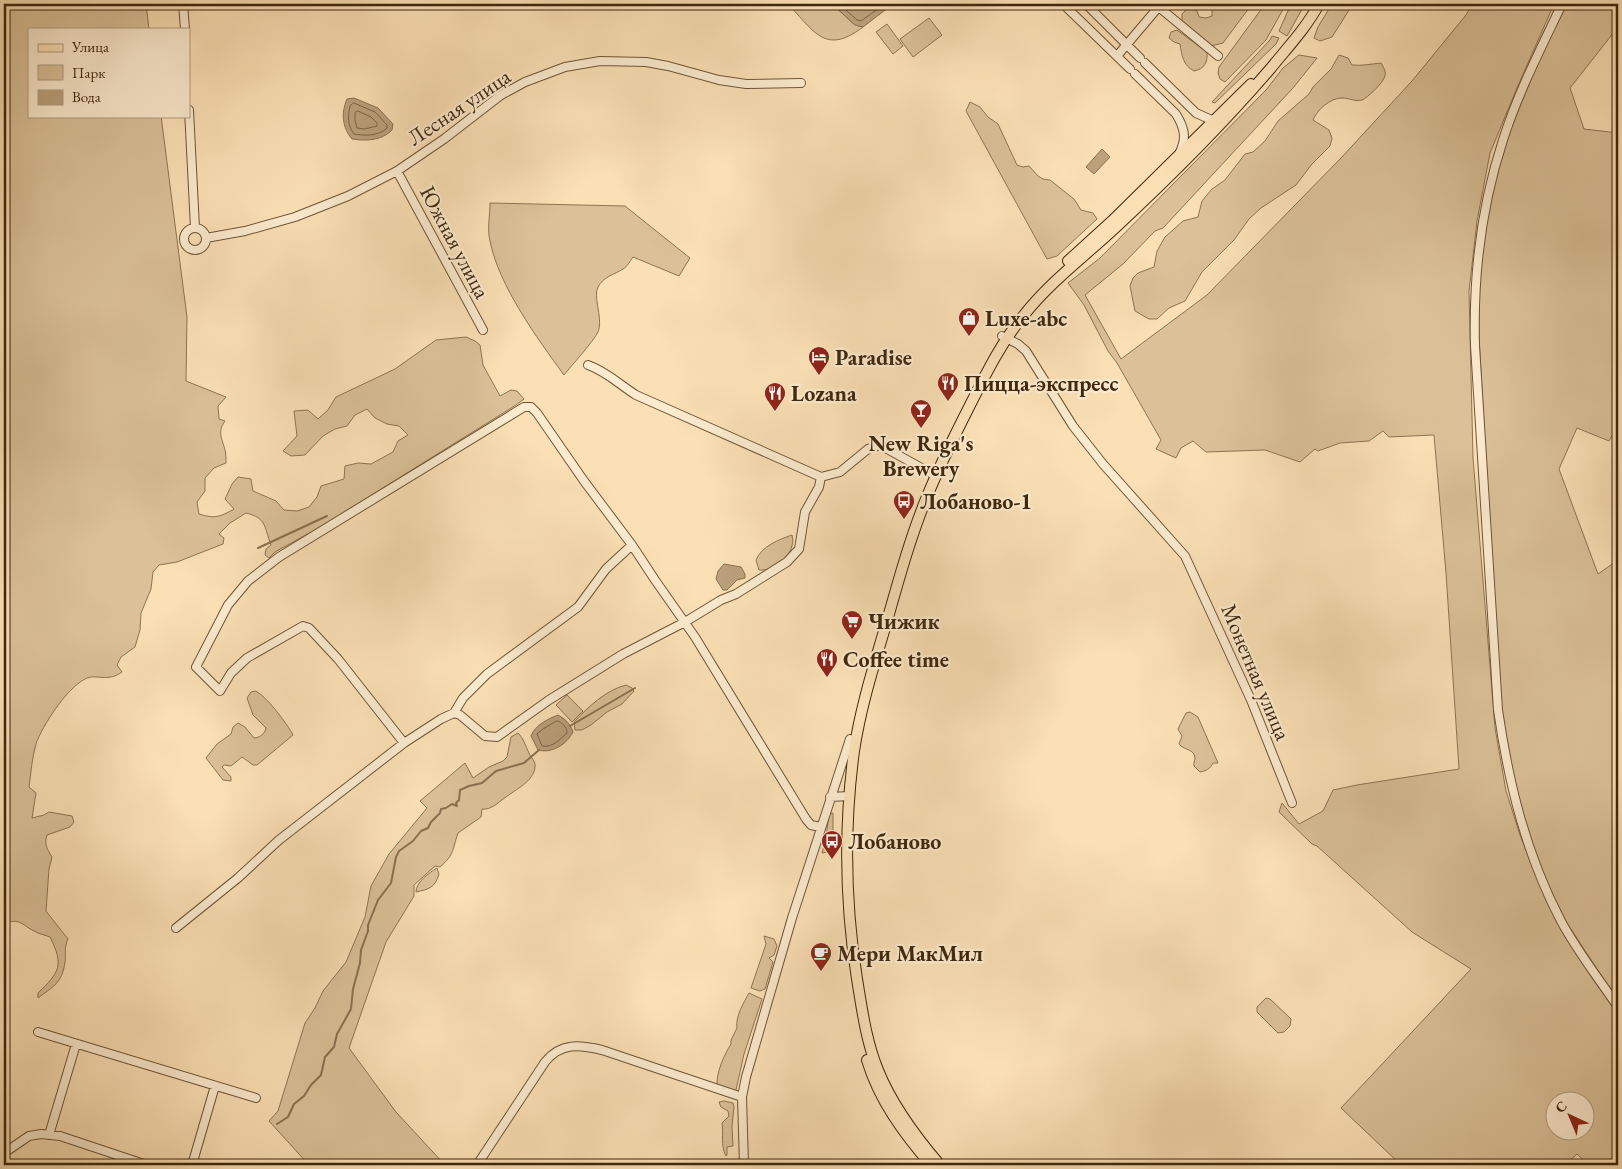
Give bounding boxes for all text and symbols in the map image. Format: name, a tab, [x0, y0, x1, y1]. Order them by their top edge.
legend	[28, 28, 190, 118]
text: Улица	[71, 37, 109, 56]
street label: Лесная улица	[402, 62, 516, 152]
text: Парк	[72, 63, 105, 82]
text: Вода	[72, 87, 101, 106]
street label: Южная улица	[413, 180, 497, 304]
place label: Luxe-abc	[985, 304, 1067, 333]
shop icon: Luxe-abc	[957, 306, 981, 337]
place label: Paradise	[835, 343, 912, 372]
hotel icon: Paradise	[807, 345, 831, 376]
place label: Пицца-экспресс	[964, 369, 1118, 398]
restaurant icon: Пицца-экспресс	[936, 371, 960, 402]
place label: Lozana	[791, 379, 857, 408]
restaurant icon: Lozana	[763, 381, 787, 412]
bar icon: New Riga's Brewery	[909, 398, 933, 429]
place label: New Riga's Brewery	[869, 429, 974, 483]
place label: Лобаново-1	[920, 487, 1032, 516]
bus stop icon: Лобаново-1	[892, 489, 916, 520]
street label: Монетная улица	[1214, 600, 1298, 745]
place label: Чижик	[868, 607, 941, 636]
supermarket icon: Чижик	[840, 609, 864, 640]
place label: Coffee time	[843, 645, 949, 674]
restaurant icon: Coffee time	[815, 647, 839, 678]
place label: Лобаново	[848, 827, 941, 856]
bus stop icon: Лобаново	[820, 829, 844, 860]
place label: Мери МакМил	[837, 939, 983, 968]
cafe icon: Мери МакМил	[809, 941, 833, 972]
north arrow	[1544, 1092, 1594, 1142]
text: С	[1551, 1097, 1571, 1117]

